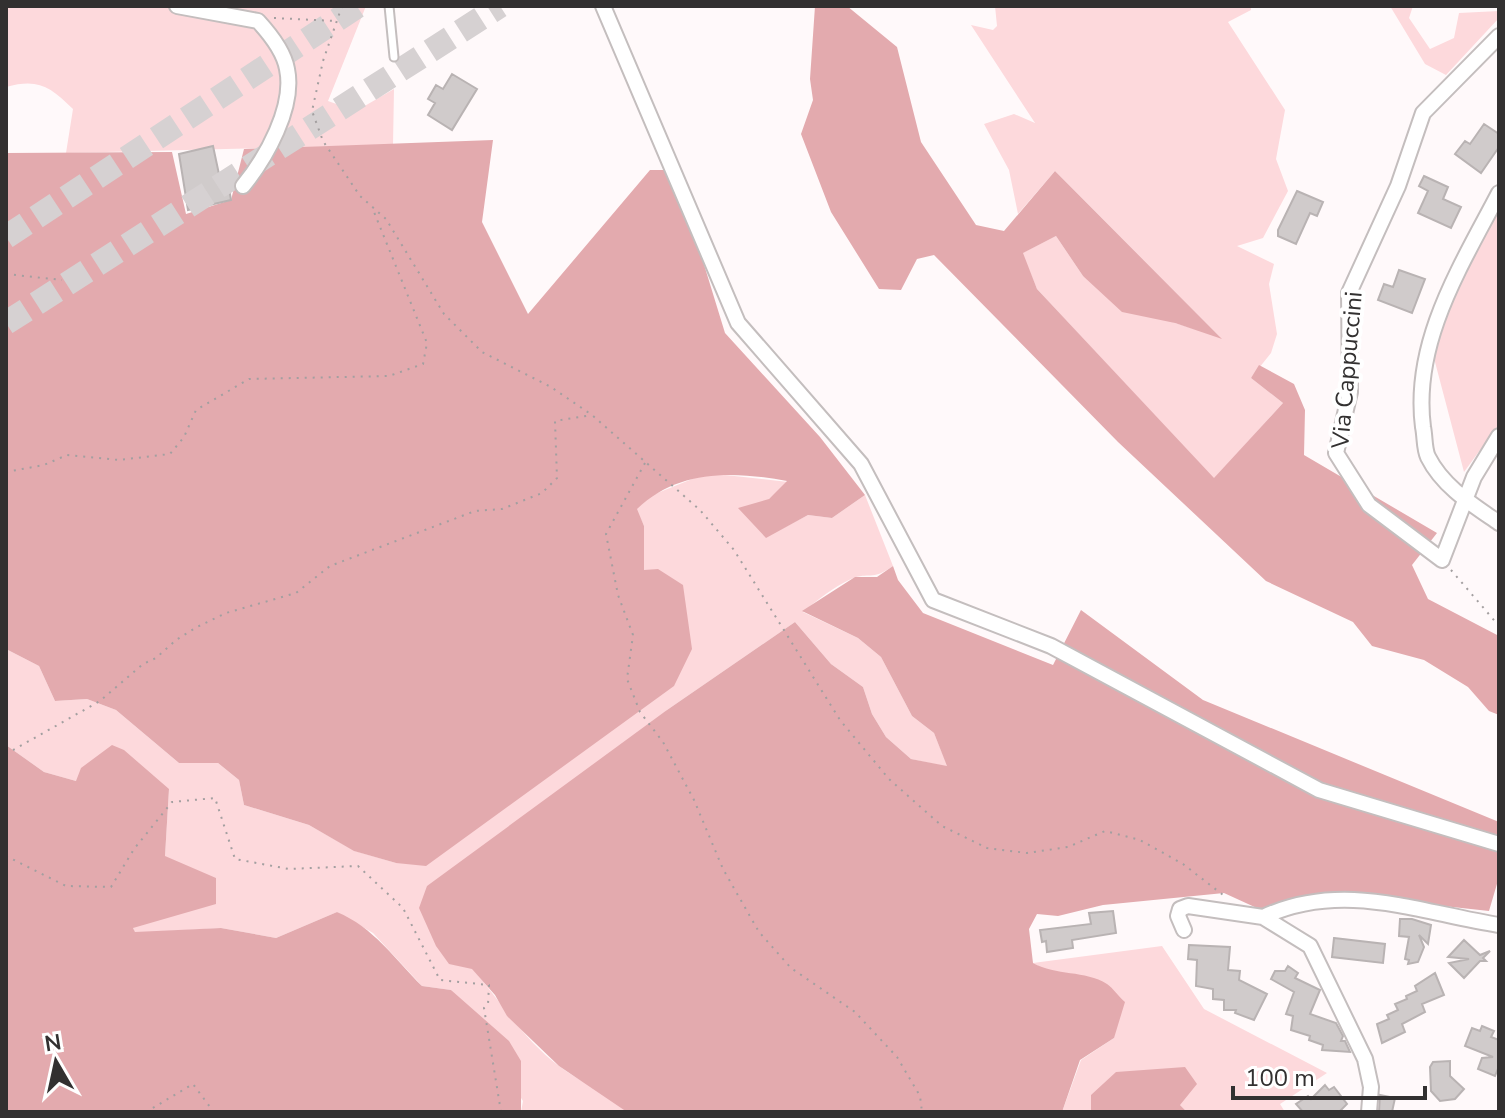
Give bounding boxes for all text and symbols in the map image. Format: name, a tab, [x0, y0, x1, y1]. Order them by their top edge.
street label: Via Cappuccini	[1324, 290, 1370, 451]
north arrow	[16, 1022, 96, 1102]
text: N	[43, 1027, 64, 1059]
scale bar	[1233, 1050, 1425, 1100]
text: 100 m	[1245, 1062, 1315, 1094]

